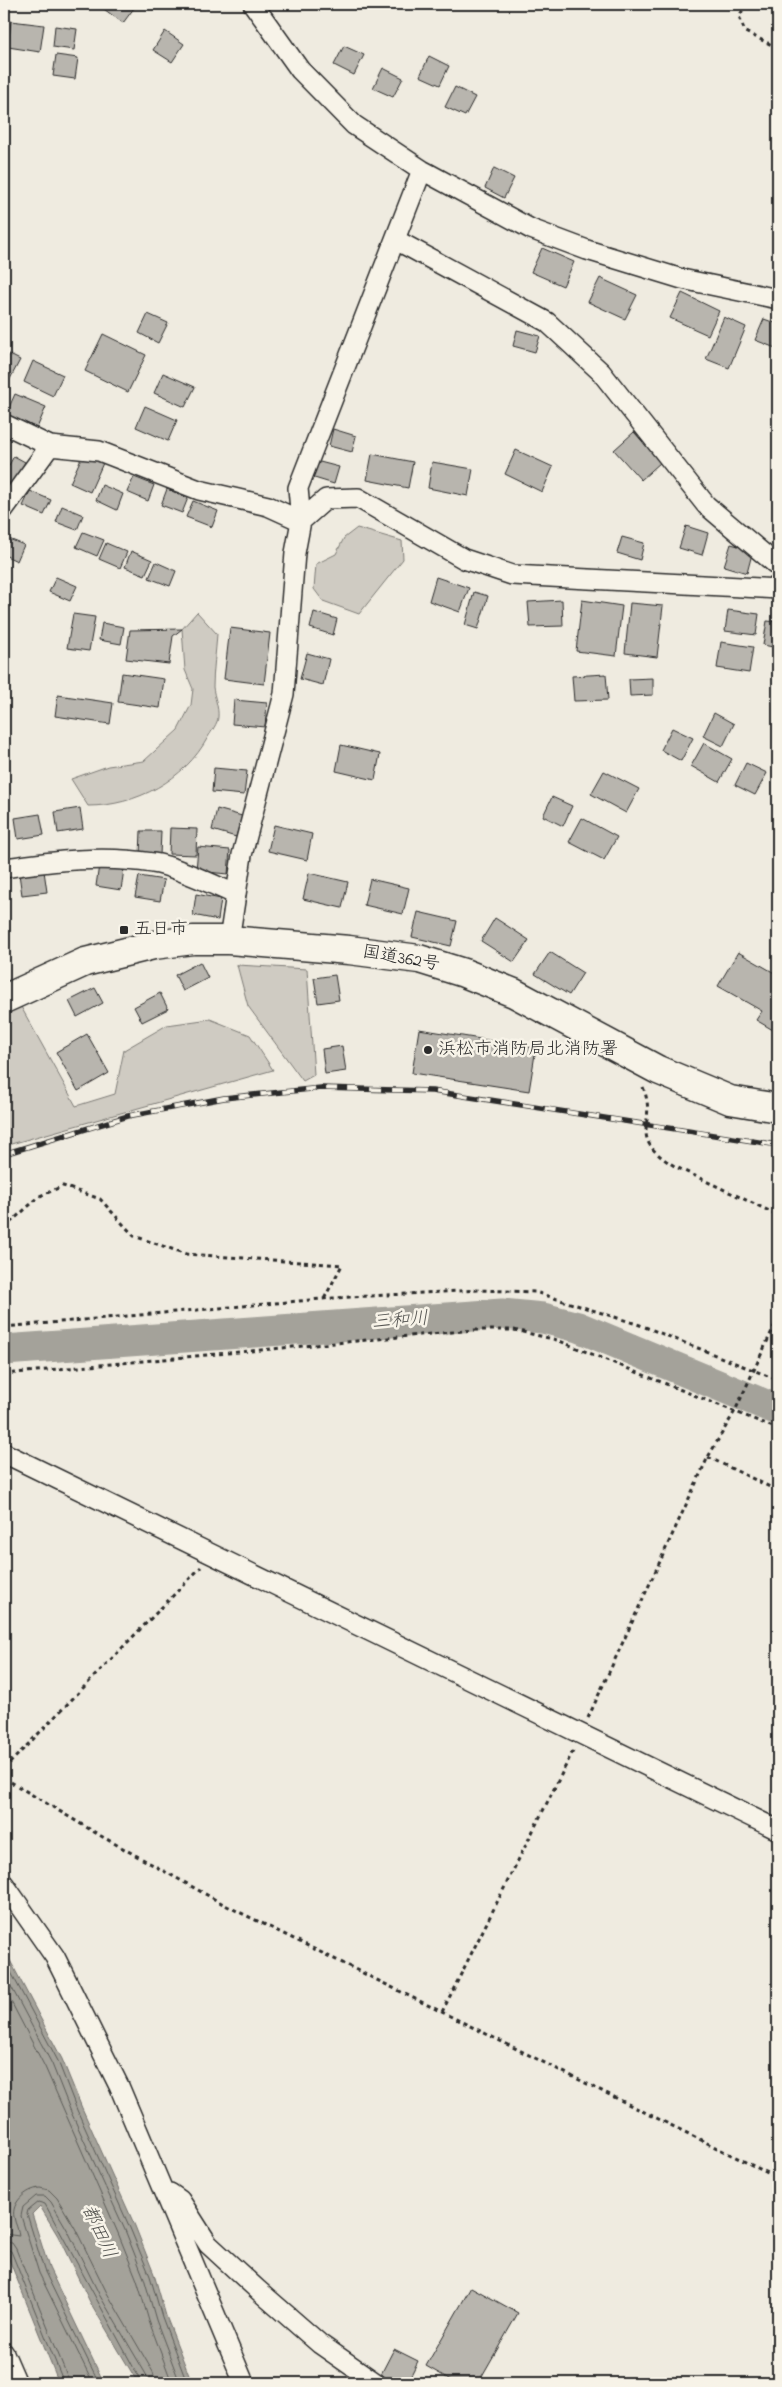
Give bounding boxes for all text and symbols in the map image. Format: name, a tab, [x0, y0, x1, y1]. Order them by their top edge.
place label: 五日市	[134, 917, 188, 943]
marker: 五日市	[118, 924, 130, 936]
street label: 国道362号	[360, 939, 442, 979]
place label: 浜松市消防局北消防署	[438, 1037, 618, 1063]
marker: 浜松市消防局北消防署	[422, 1044, 434, 1056]
water label: 三和川	[371, 1306, 429, 1336]
water label: 都田川	[74, 2200, 122, 2264]

